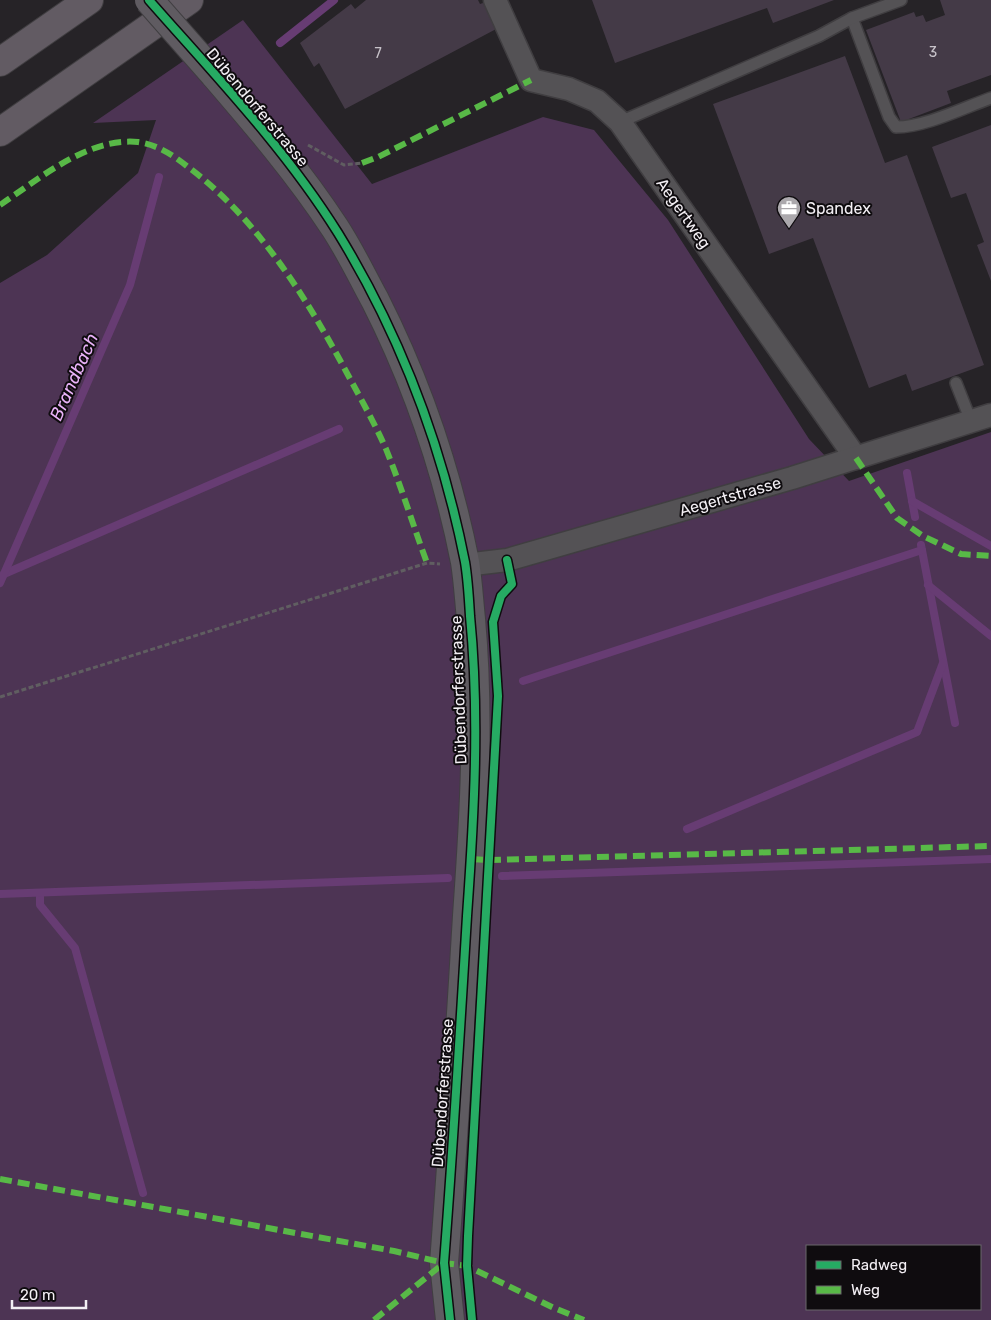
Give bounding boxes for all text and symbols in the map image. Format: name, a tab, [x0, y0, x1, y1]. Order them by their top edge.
street label: Dübendorferstrasse	[202, 44, 313, 171]
house number: 3	[929, 44, 937, 61]
house number: 7	[374, 45, 382, 62]
street label: Aegertweg	[652, 174, 715, 252]
office icon: Spandex	[776, 195, 802, 229]
place label: Spandex	[806, 199, 871, 218]
water label: Brandbach	[45, 330, 103, 424]
street label: Aegertstrasse	[677, 473, 783, 520]
street label: Dübendorferstrasse	[446, 615, 471, 765]
street label: Dübendorferstrasse	[428, 1018, 457, 1168]
legend	[806, 1245, 981, 1310]
text: Radweg	[851, 1256, 907, 1274]
scale bar	[12, 1278, 86, 1310]
text: Weg	[851, 1281, 880, 1299]
text: 20 m	[20, 1286, 55, 1304]

